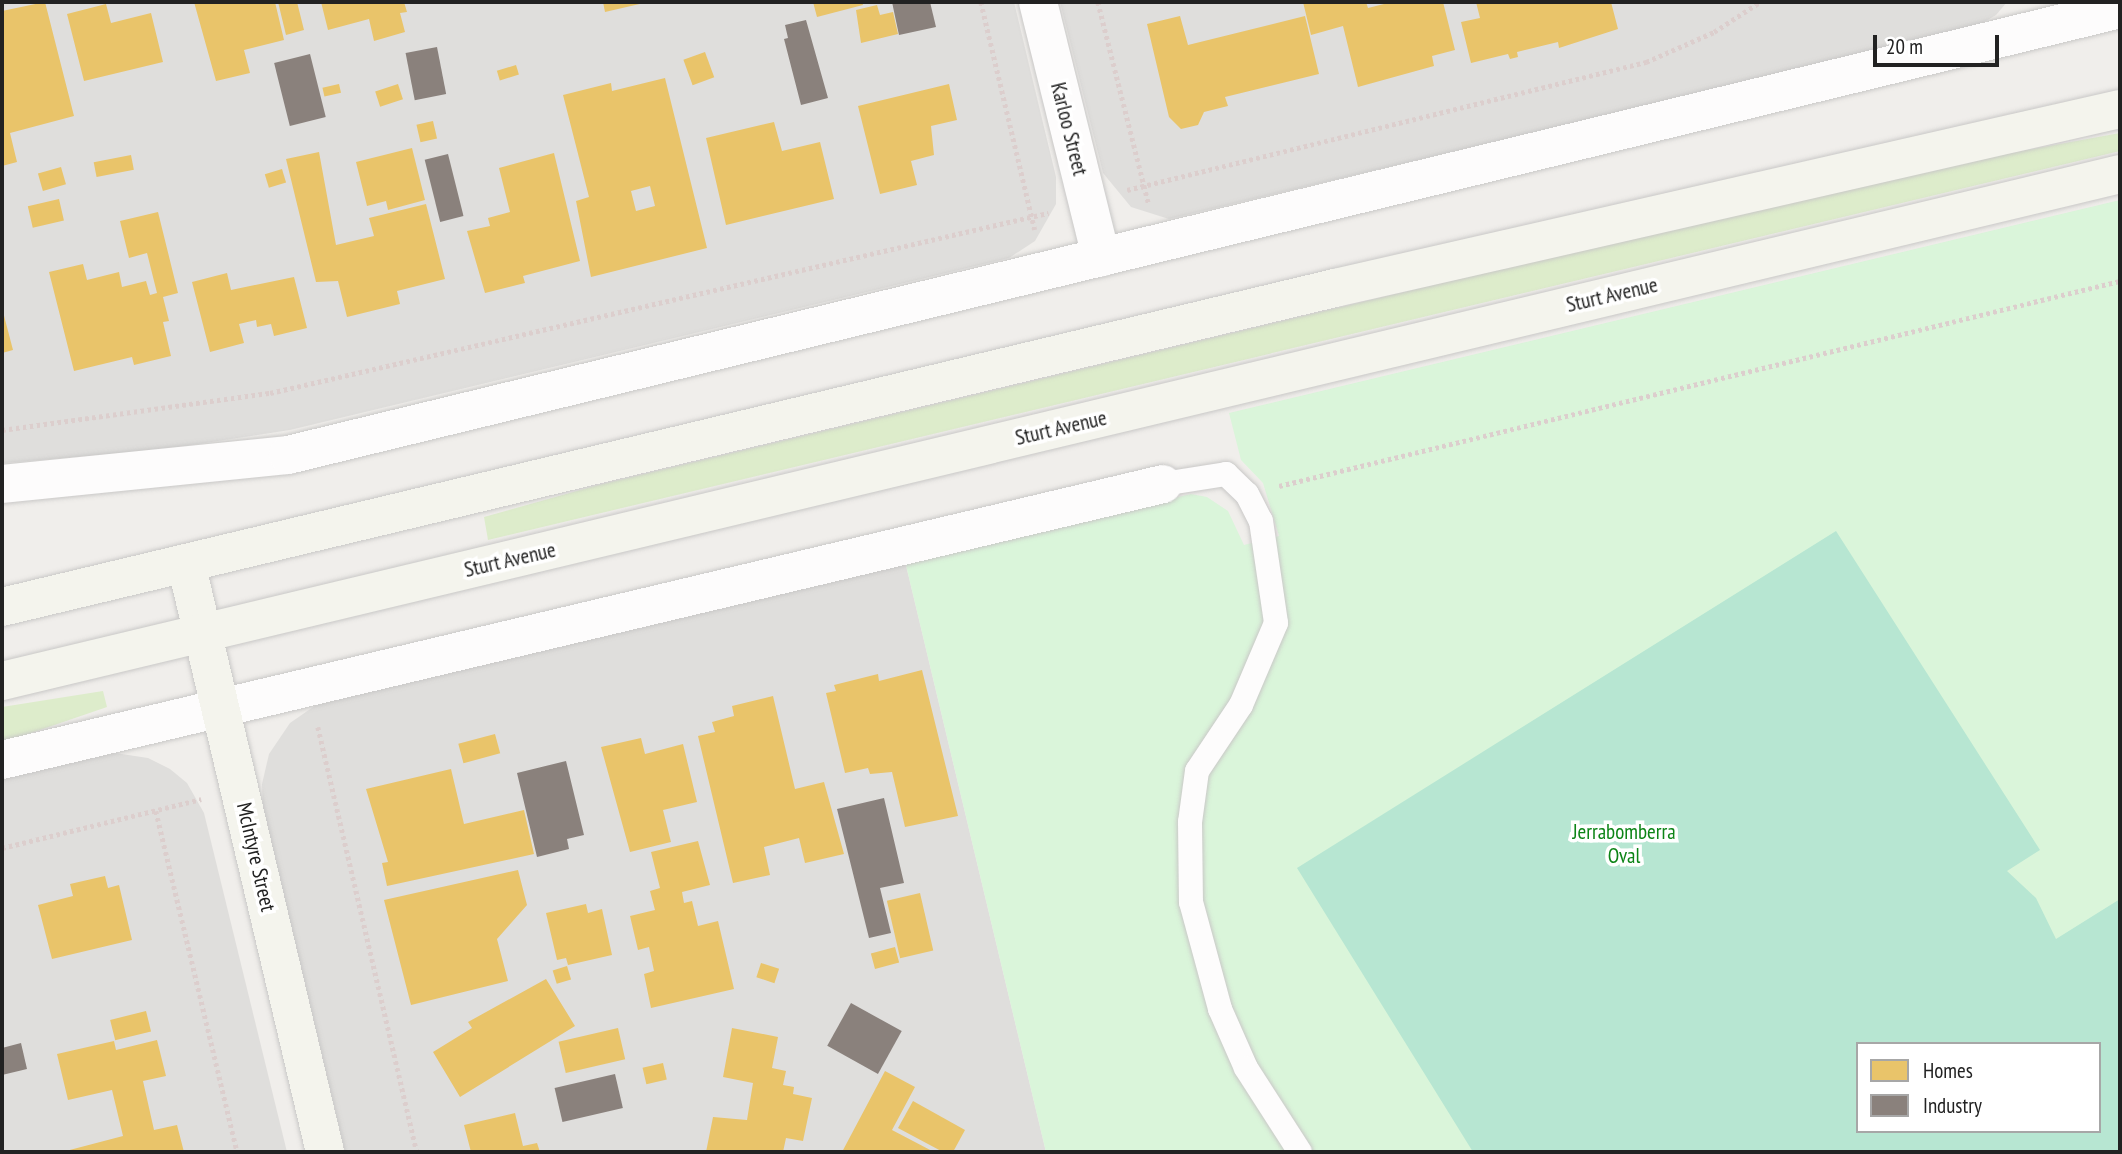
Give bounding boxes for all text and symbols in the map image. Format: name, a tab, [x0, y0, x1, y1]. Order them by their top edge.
scale bar	[1877, 21, 2003, 65]
text: 20 m	[1886, 33, 1923, 60]
street label: Karloo Street	[1045, 80, 1093, 178]
street label: Sturt Avenue	[1564, 272, 1660, 318]
street label: Sturt Avenue	[1013, 405, 1109, 451]
street label: Sturt Avenue	[462, 537, 558, 583]
street label: McIntyre Street	[231, 800, 281, 914]
park label: Jerrabomberra Oval	[1572, 819, 1676, 869]
legend	[1856, 1042, 2101, 1133]
text: Homes	[1923, 1057, 1973, 1084]
text: Industry	[1923, 1092, 1982, 1119]

